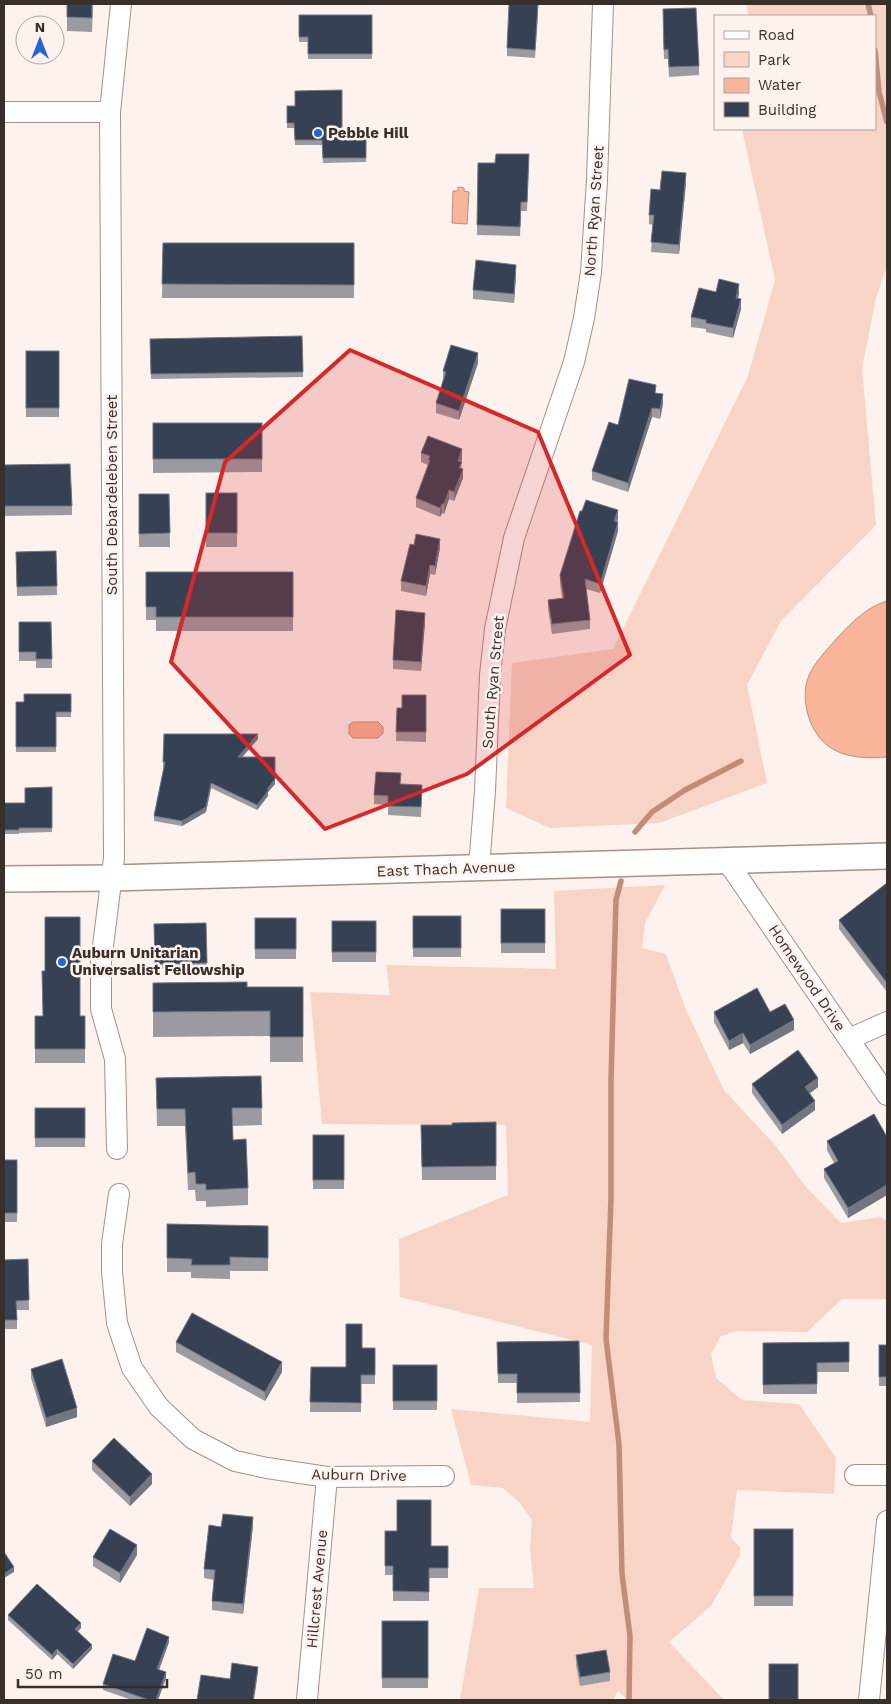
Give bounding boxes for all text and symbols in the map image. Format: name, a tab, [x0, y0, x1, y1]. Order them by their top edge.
north arrow	[15, 15, 65, 65]
legend	[714, 15, 876, 130]
text: N	[35, 19, 45, 35]
text: Road	[758, 26, 795, 44]
text: Park	[758, 51, 791, 69]
text: Water	[758, 76, 801, 94]
text: Building	[758, 101, 816, 119]
place label: Pebble Hill	[328, 124, 409, 142]
marker: Pebble Hill	[312, 127, 324, 139]
street label: North Ryan Street	[580, 144, 608, 277]
street label: South Debardeleben Street	[103, 394, 121, 595]
street label: South Ryan Street	[478, 614, 508, 749]
street label: East Thach Avenue	[376, 858, 516, 880]
street label: Homewood Drive	[765, 921, 849, 1035]
place label: Auburn Unitarian Universalist Fellowship	[72, 944, 245, 979]
marker: Auburn Unitarian Universalist Fellowship	[56, 956, 68, 968]
street label: Auburn Drive	[311, 1465, 407, 1485]
street label: Hillcrest Avenue	[303, 1529, 331, 1649]
scale bar	[18, 1656, 166, 1688]
text: 50 m	[25, 1665, 62, 1683]

